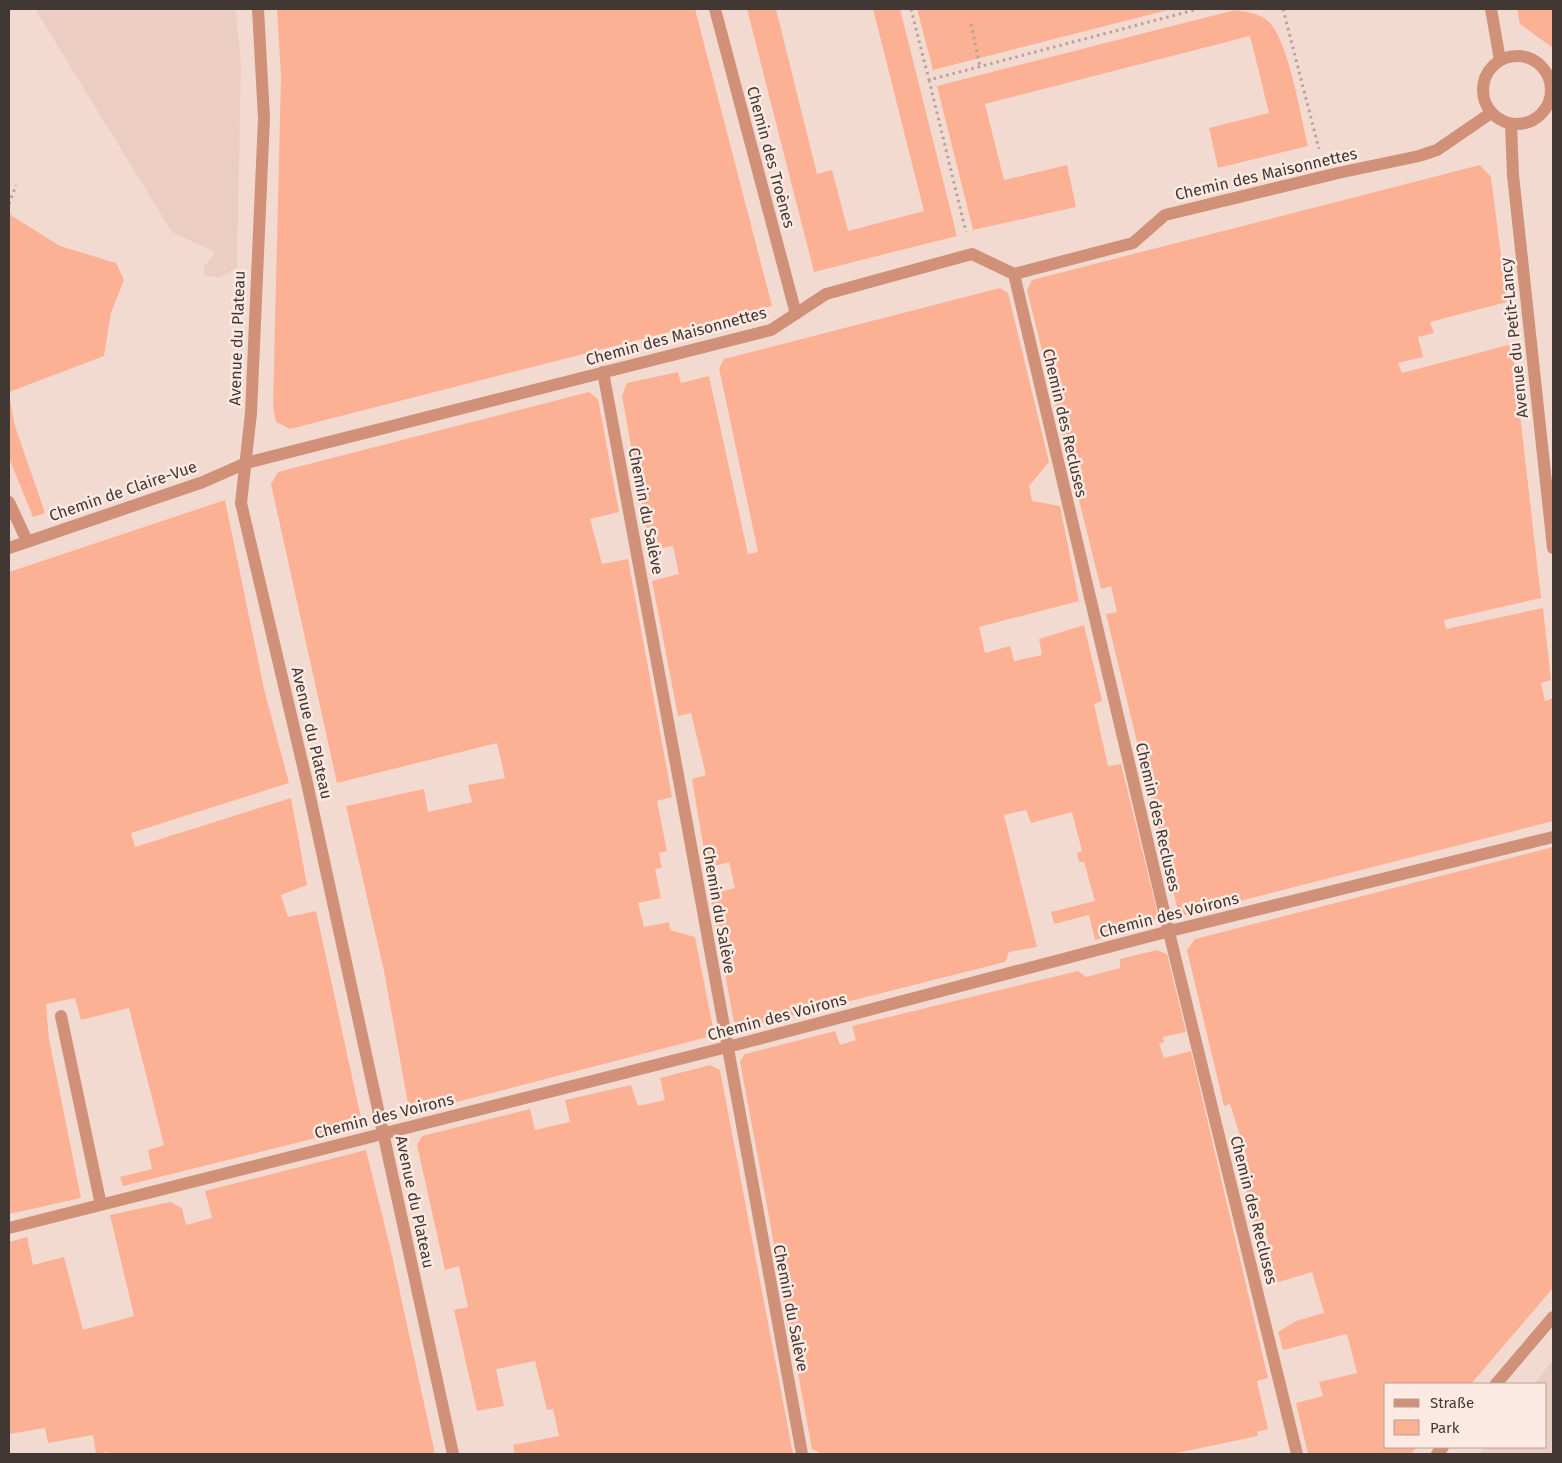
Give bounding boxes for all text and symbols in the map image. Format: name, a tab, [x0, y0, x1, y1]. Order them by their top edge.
street label: Chemin des Troènes	[743, 84, 799, 230]
street label: Chemin des Maisonnettes	[1173, 144, 1359, 204]
street label: Avenue du Petit-Lancy	[1496, 257, 1532, 419]
street label: Avenue du Plateau	[225, 270, 249, 406]
street label: Chemin des Maisonnettes	[584, 303, 768, 369]
street label: Chemin des Recluses	[1039, 347, 1091, 499]
street label: Chemin du Salève	[624, 446, 668, 576]
street label: Chemin de Claire-Vue	[47, 457, 199, 525]
street label: Avenue du Plateau	[288, 665, 336, 801]
street label: Chemin des Recluses	[1132, 741, 1184, 893]
street label: Chemin du Salève	[698, 845, 740, 975]
street label: Chemin des Voirons	[1097, 888, 1241, 942]
street label: Chemin des Voirons	[705, 989, 849, 1045]
street label: Chemin des Voirons	[312, 1089, 456, 1143]
street label: Avenue du Plateau	[392, 1134, 438, 1270]
street label: Chemin des Recluses	[1226, 1134, 1282, 1286]
street label: Chemin du Salève	[769, 1243, 813, 1373]
legend	[1384, 1383, 1547, 1448]
text: Straße	[1430, 1394, 1474, 1412]
text: Park	[1430, 1419, 1460, 1437]

